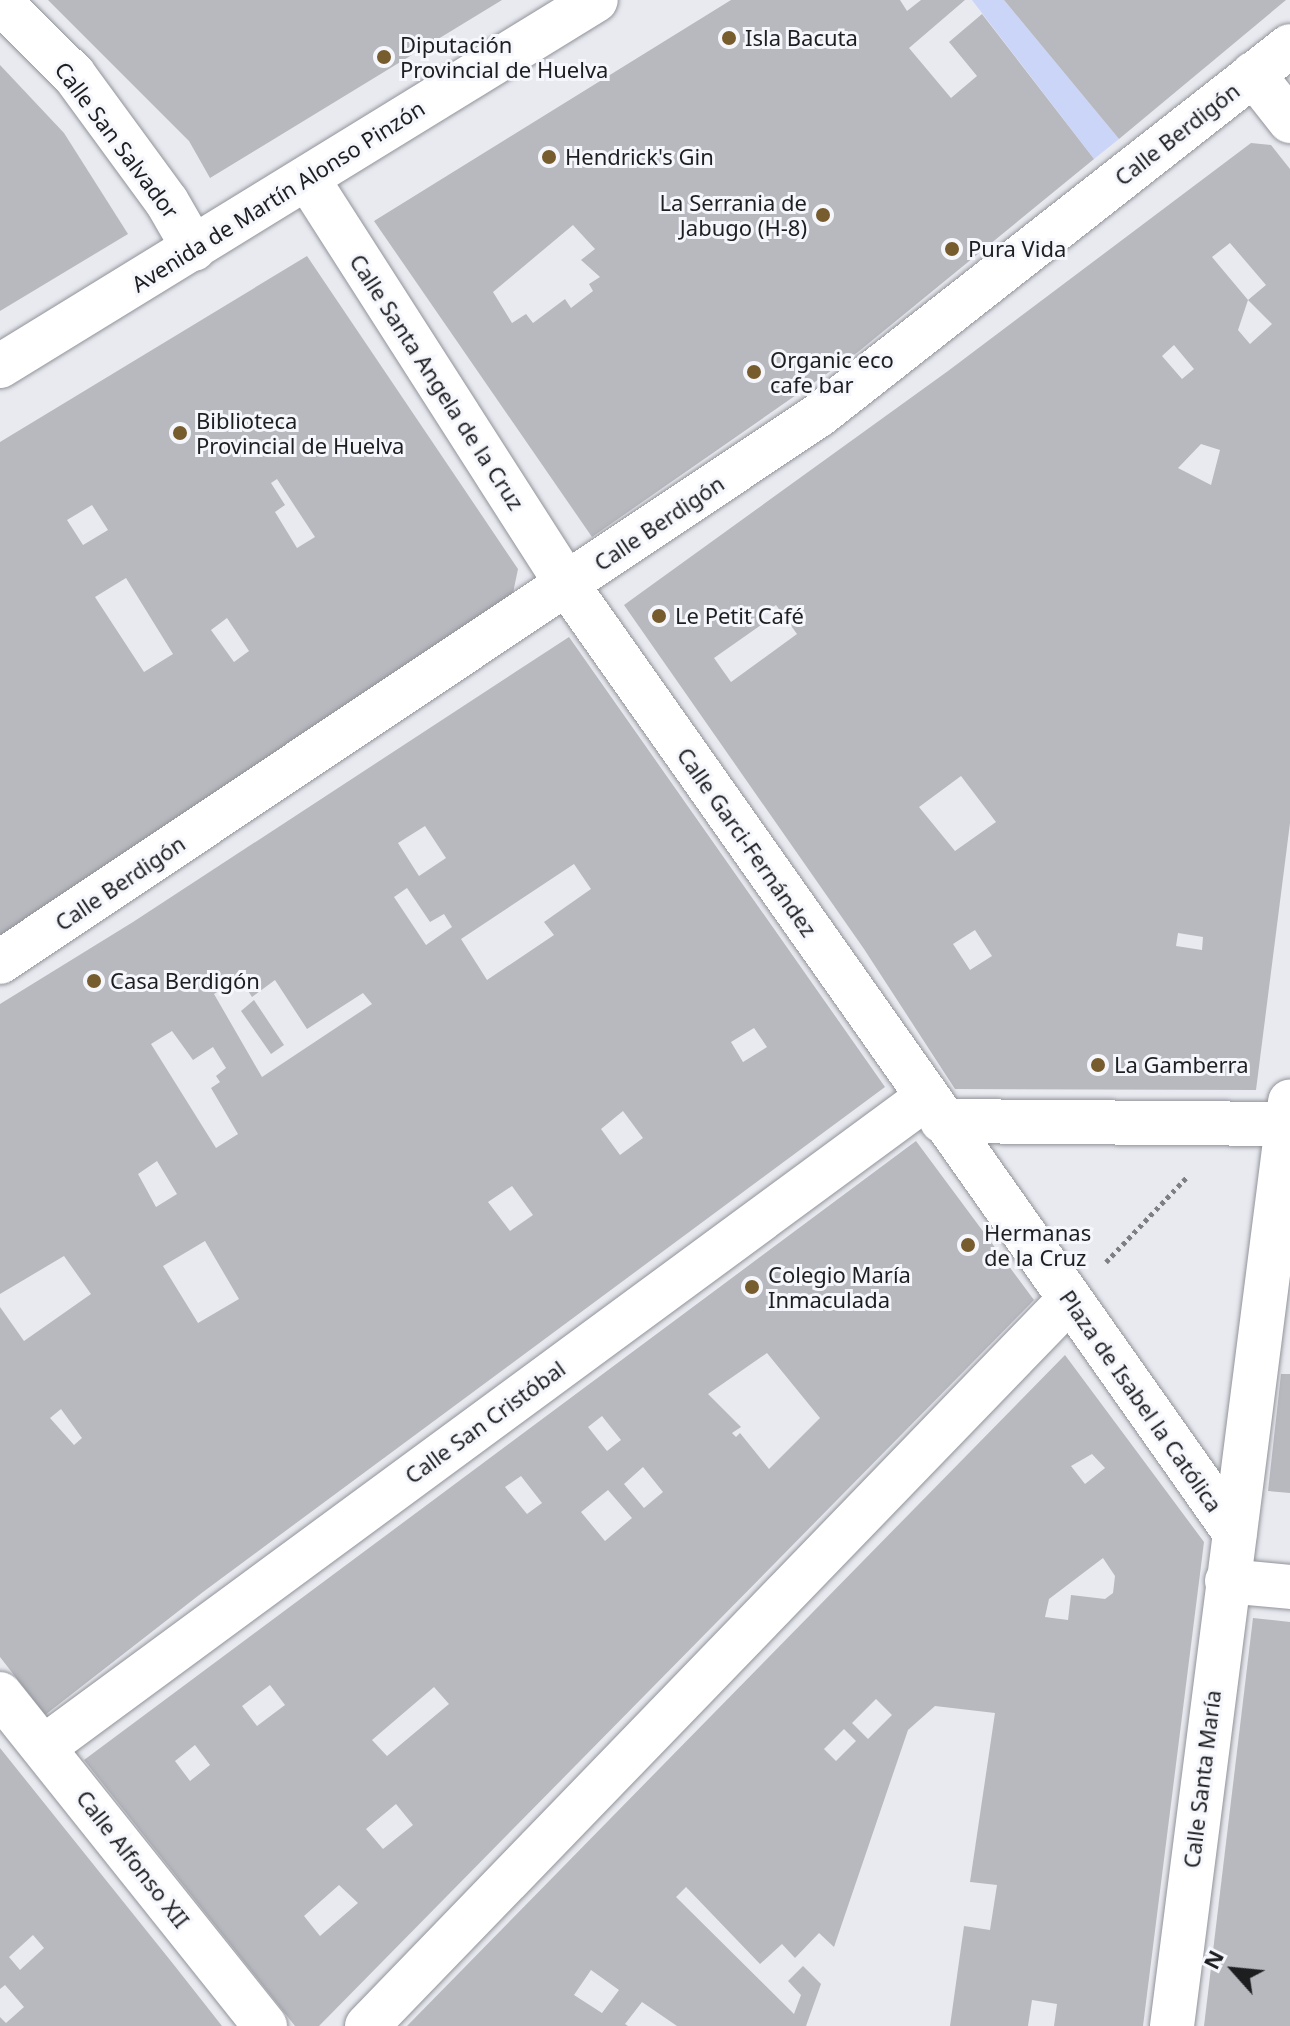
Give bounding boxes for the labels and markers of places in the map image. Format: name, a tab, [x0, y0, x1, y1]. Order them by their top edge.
place label: Isla Bacuta	[745, 25, 858, 51]
marker: Isla Bacuta	[720, 29, 738, 47]
place label: Diputación Provincial de Huelva	[400, 31, 608, 82]
marker: Diputación Provincial de Huelva	[375, 48, 393, 66]
place label: Hendrick's Gin	[565, 144, 714, 170]
marker: Hendrick's Gin	[540, 148, 558, 166]
place label: La Serrania de Jabugo (H-8)	[660, 189, 807, 240]
marker: La Serrania de Jabugo (H-8)	[814, 206, 832, 224]
place label: Pura Vida	[968, 236, 1066, 262]
marker: Pura Vida	[943, 240, 961, 258]
place label: Organic eco cafe bar	[770, 346, 894, 398]
marker: Organic eco cafe bar	[745, 363, 763, 381]
place label: Biblioteca Provincial de Huelva	[196, 407, 404, 458]
marker: Biblioteca Provincial de Huelva	[171, 424, 189, 442]
place label: Le Petit Café	[675, 603, 804, 629]
marker: Le Petit Café	[650, 607, 668, 625]
place label: Casa Berdigón	[110, 968, 260, 994]
marker: Casa Berdigón	[85, 972, 103, 990]
place label: La Gamberra	[1114, 1052, 1249, 1078]
marker: La Gamberra	[1089, 1056, 1107, 1074]
place label: Hermanas de la Cruz	[984, 1219, 1091, 1270]
marker: Hermanas de la Cruz	[959, 1236, 977, 1254]
place label: Colegio María Inmaculada	[768, 1261, 911, 1312]
marker: Colegio María Inmaculada	[743, 1278, 761, 1296]

